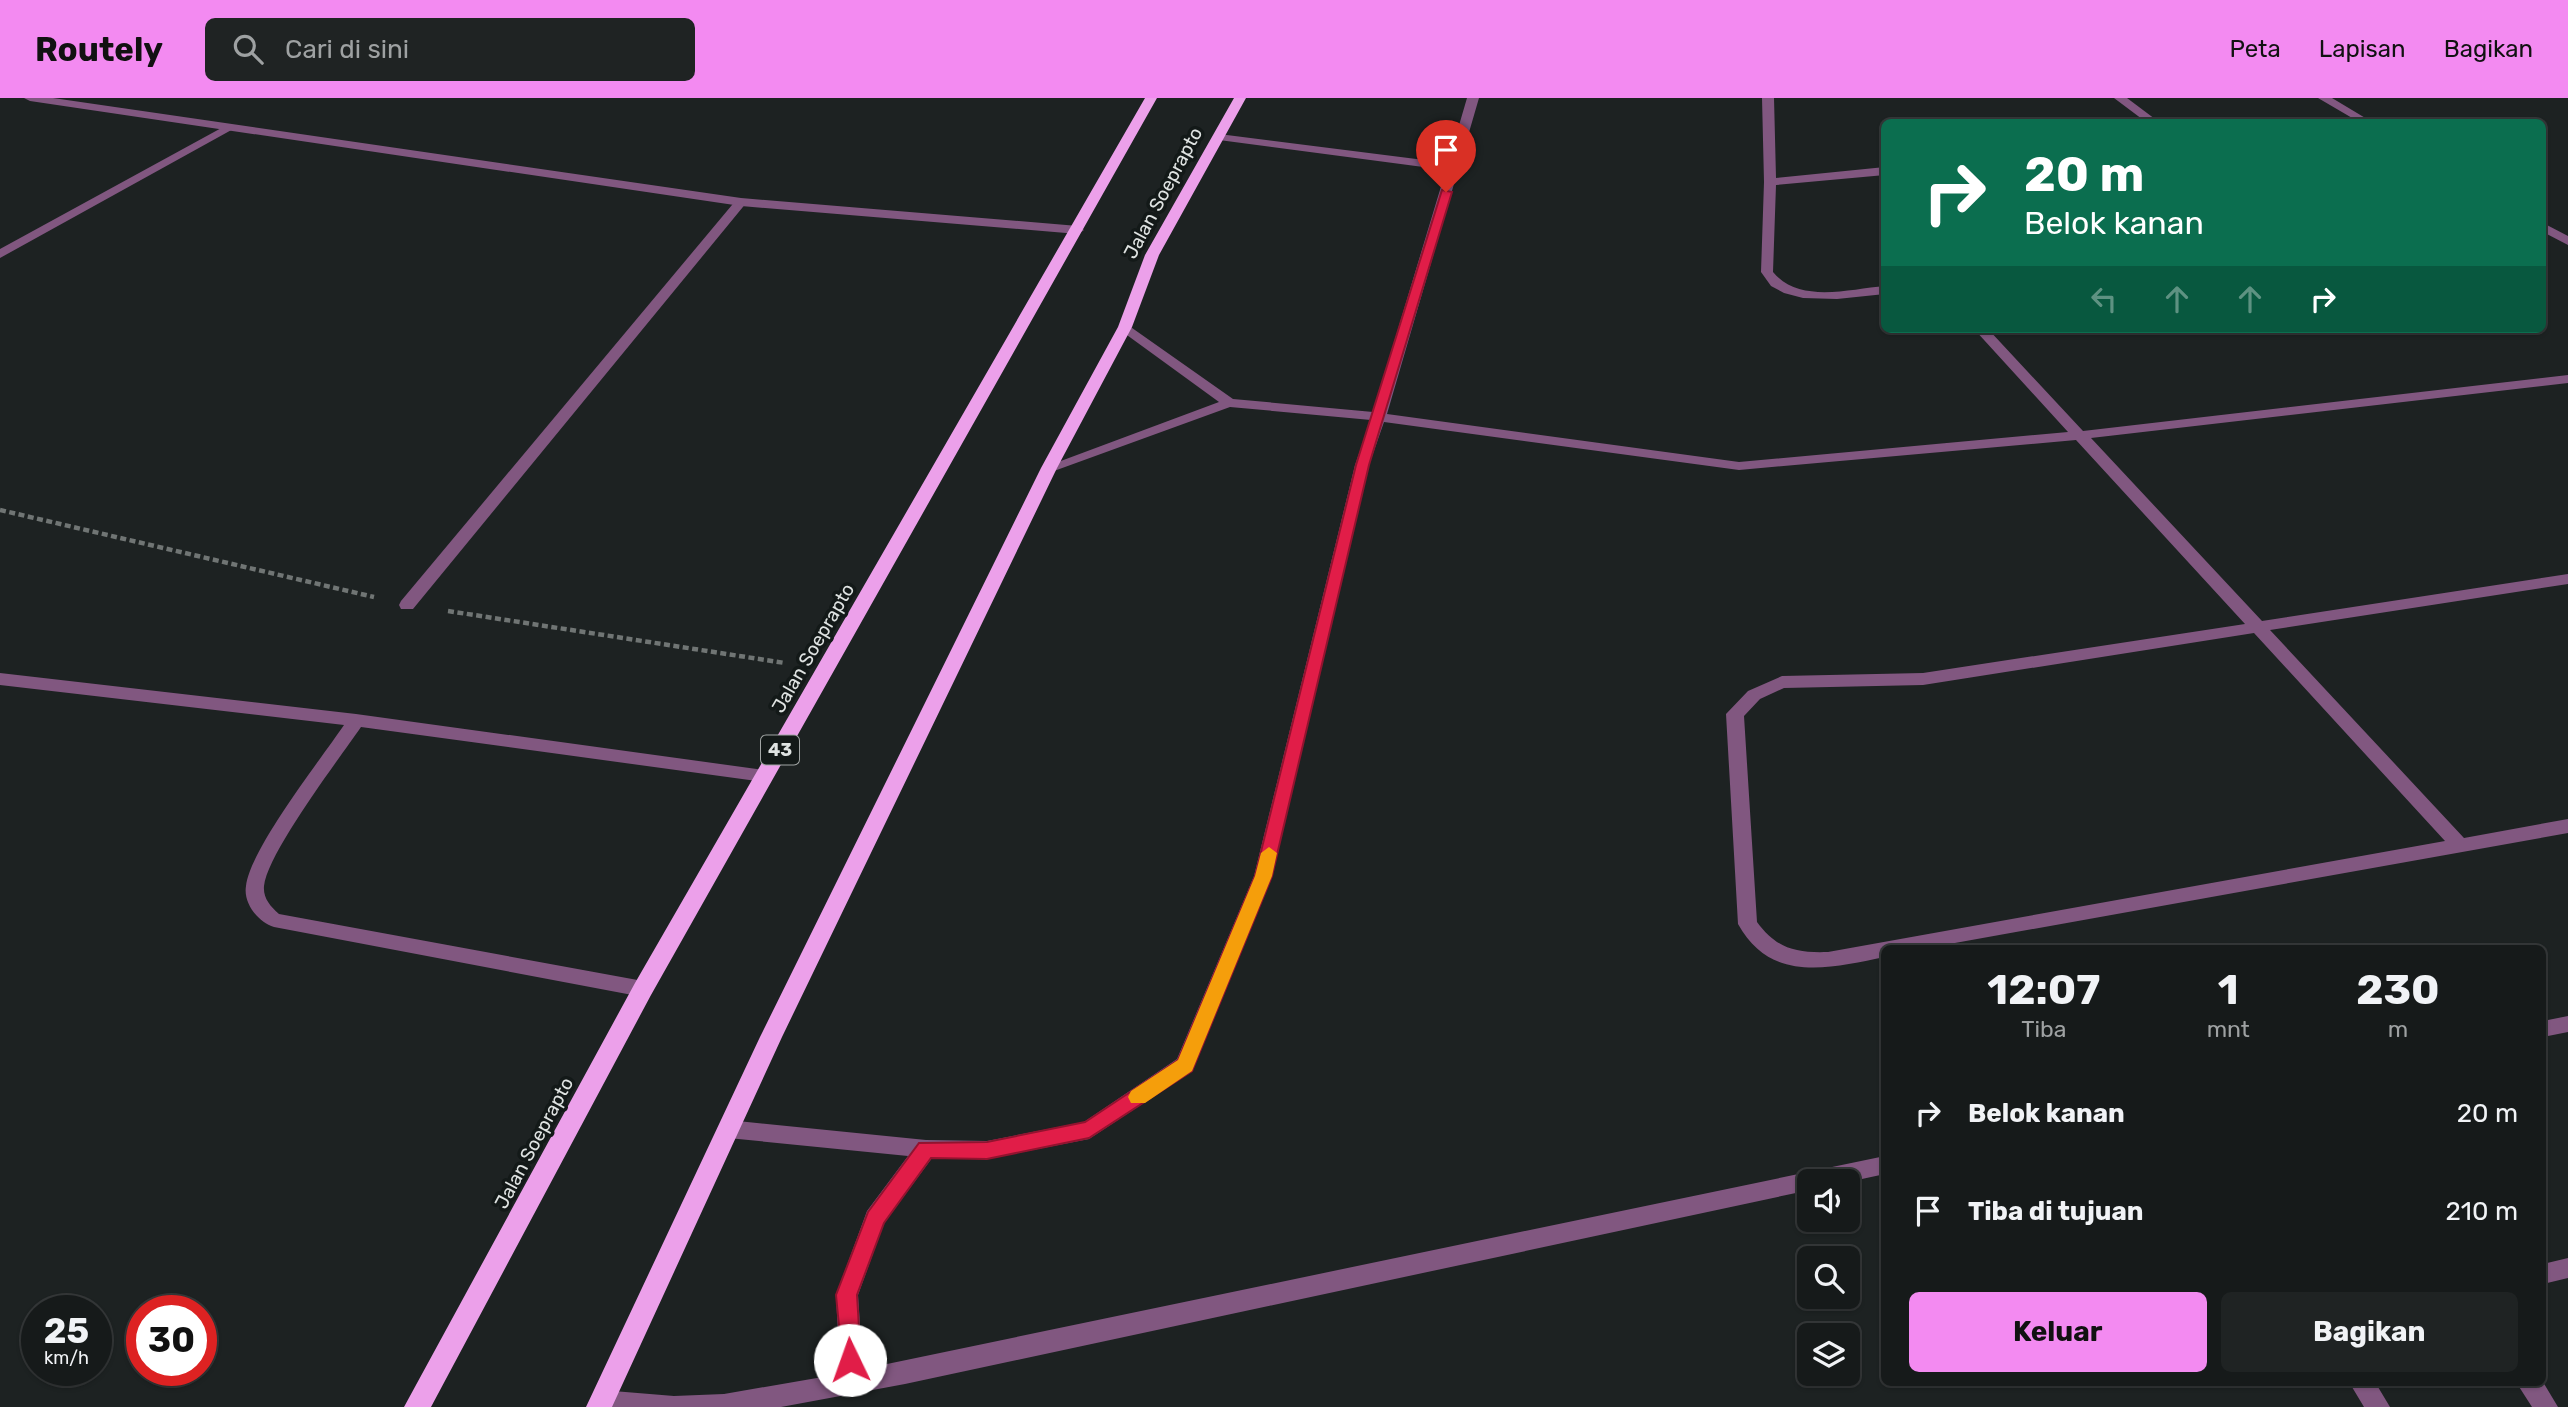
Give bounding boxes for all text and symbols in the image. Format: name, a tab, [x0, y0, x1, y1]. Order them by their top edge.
search box	[205, 18, 695, 81]
text: Routely	[35, 30, 163, 69]
icon: search	[229, 30, 267, 68]
text: Cari di sini	[285, 34, 409, 65]
text: Peta	[2229, 35, 2281, 63]
text: Lapisan	[2319, 35, 2406, 63]
text: Bagikan	[2444, 35, 2533, 63]
pin	[1416, 120, 1476, 192]
street label: Jalan Soeprapto	[1119, 123, 1207, 263]
icon: arrive	[1427, 131, 1465, 169]
text: 20 m	[2024, 145, 2145, 203]
icon: right	[1909, 147, 2000, 238]
text: Belok kanan	[2024, 204, 2204, 242]
icon: left	[2085, 280, 2123, 318]
icon: ahead	[2158, 280, 2196, 318]
icon: ahead	[2231, 280, 2269, 318]
icon: right	[2304, 280, 2342, 318]
street label: Jalan Soeprapto	[767, 579, 859, 717]
road number: 43	[761, 736, 799, 764]
text: 12:07	[1987, 965, 2100, 1015]
text: 1	[2218, 965, 2239, 1015]
text: 230	[2356, 965, 2440, 1015]
text: Tiba	[2021, 1015, 2066, 1043]
text: mnt	[2207, 1015, 2250, 1043]
text: m	[2388, 1015, 2408, 1043]
street label: Jalan Soeprapto	[490, 1073, 578, 1213]
icon: right	[1909, 1094, 1947, 1132]
text: Belok kanan	[1968, 1098, 2125, 1129]
text: 20 m	[2457, 1098, 2518, 1129]
map controls	[1797, 1169, 1860, 1386]
button: sound	[1797, 1169, 1860, 1232]
icon: arrive	[1909, 1192, 1947, 1230]
text: Tiba di tujuan	[1968, 1196, 2143, 1227]
text: 210 m	[2446, 1196, 2518, 1227]
button: search	[1797, 1246, 1860, 1309]
button: Keluar	[1909, 1292, 2207, 1372]
button: Bagikan	[2221, 1292, 2518, 1372]
speed limit sign: 30	[126, 1295, 217, 1386]
text: 25	[44, 1310, 89, 1352]
position arrow	[813, 1323, 887, 1397]
button: layers	[1797, 1323, 1860, 1386]
text: km/h	[44, 1347, 89, 1369]

